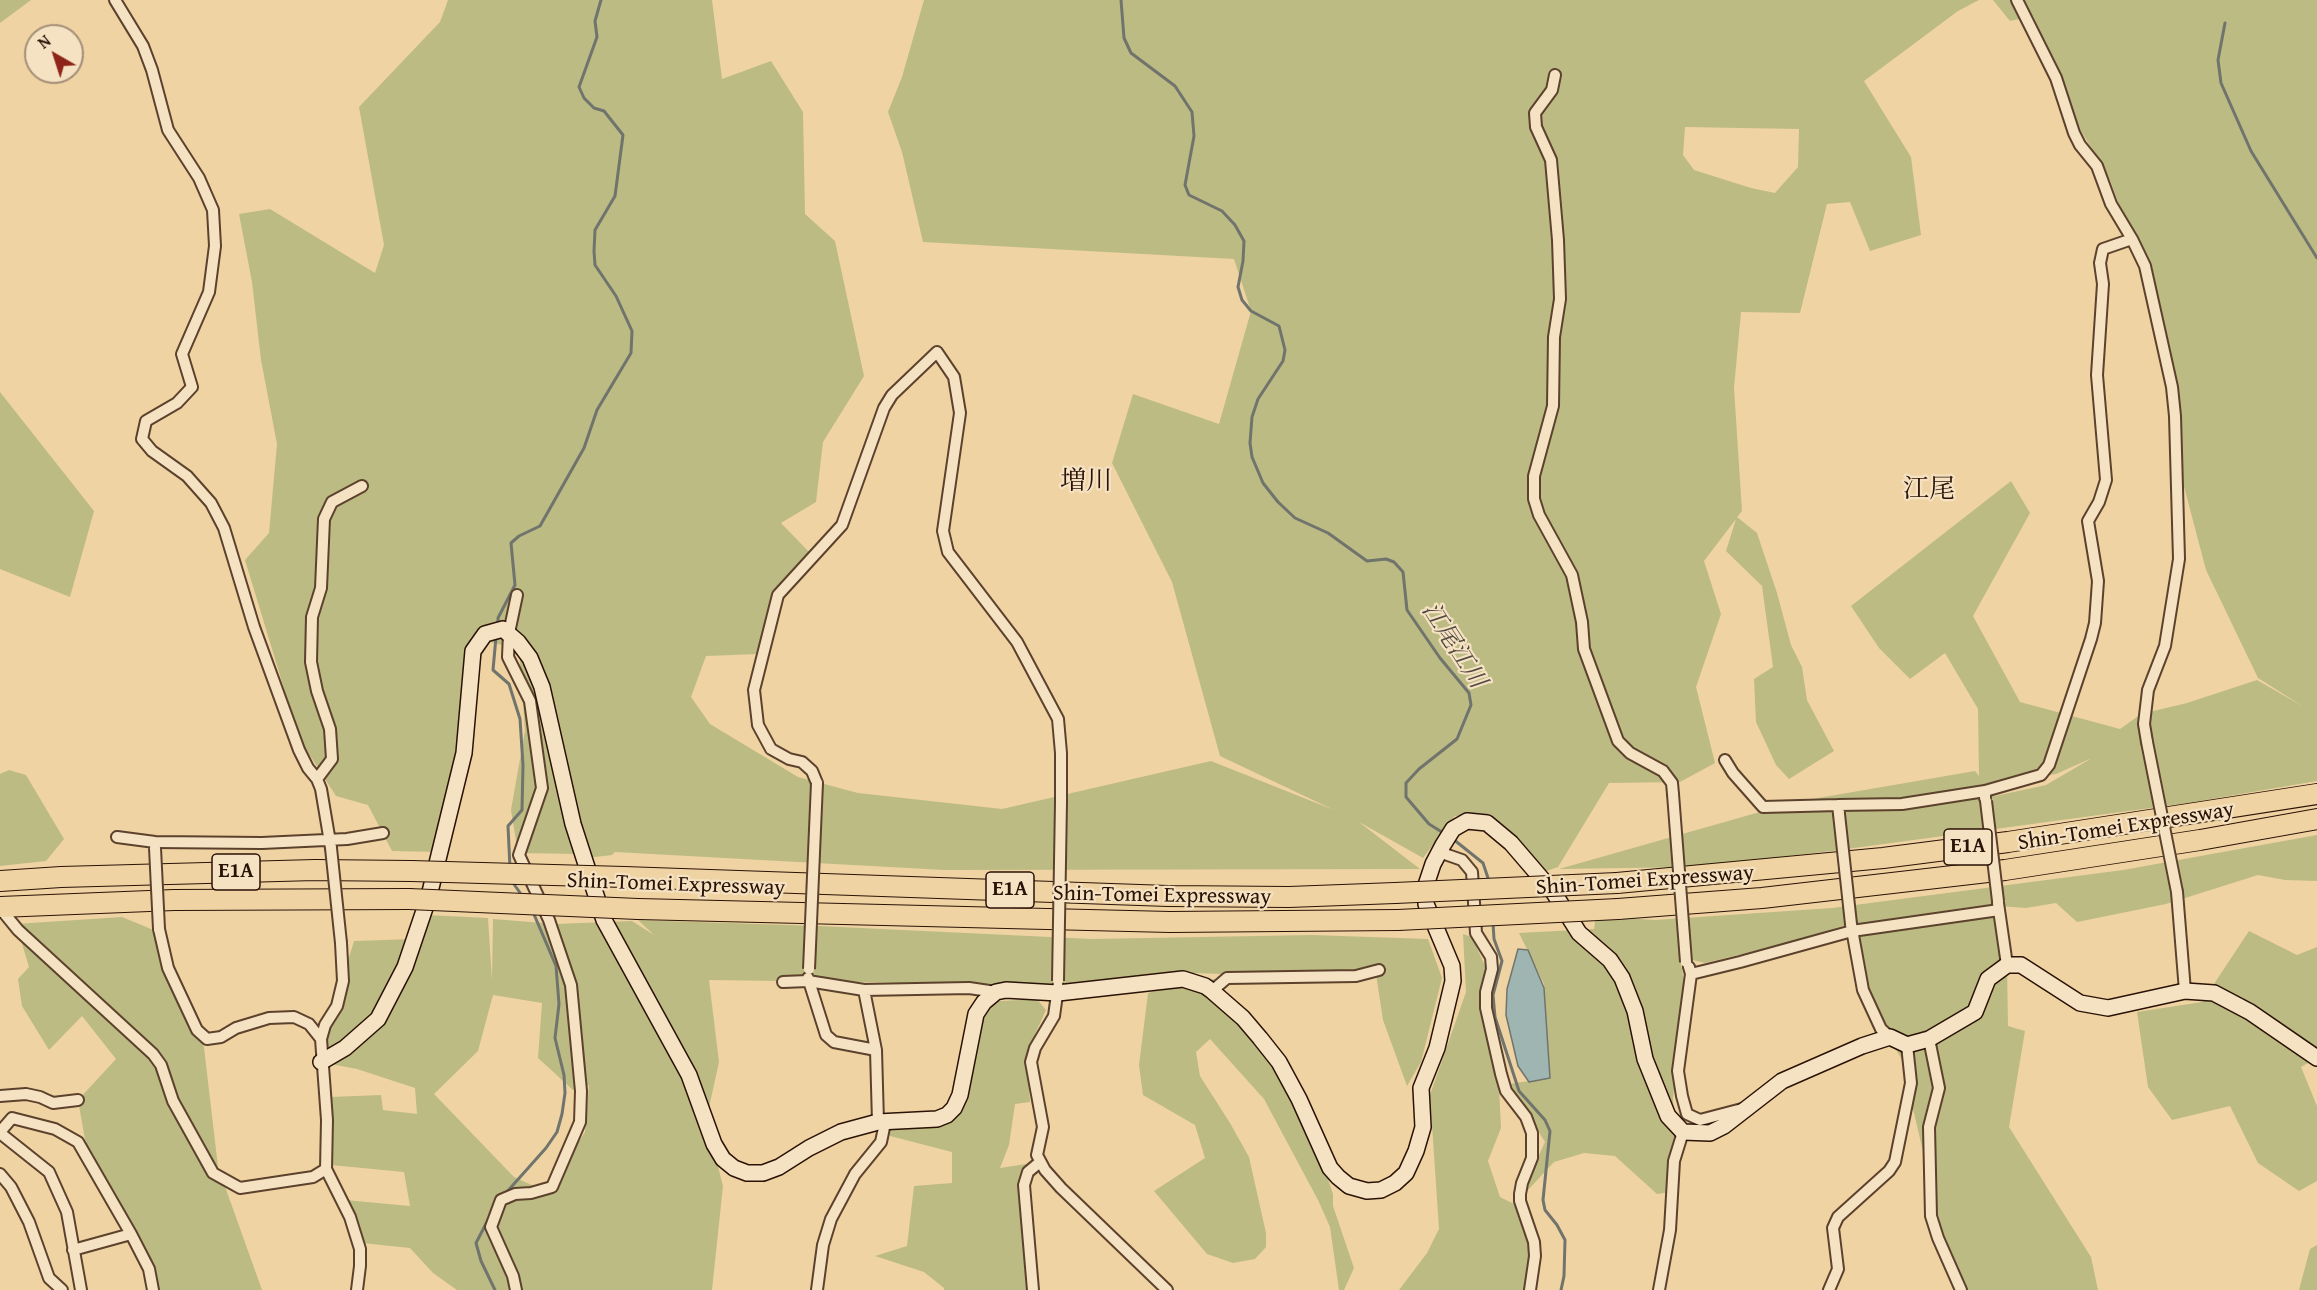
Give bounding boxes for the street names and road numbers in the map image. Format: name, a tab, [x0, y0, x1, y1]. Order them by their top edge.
street label: Shin-Tomei Expressway	[2016, 797, 2236, 857]
road number: E1A	[1944, 829, 1992, 865]
road number: E1A	[212, 854, 260, 890]
street label: Shin-Tomei Expressway	[1535, 860, 1755, 902]
street label: Shin-Tomei Expressway	[566, 868, 786, 902]
road number: E1A	[986, 872, 1034, 908]
street label: Shin-Tomei Expressway	[1053, 881, 1271, 911]

